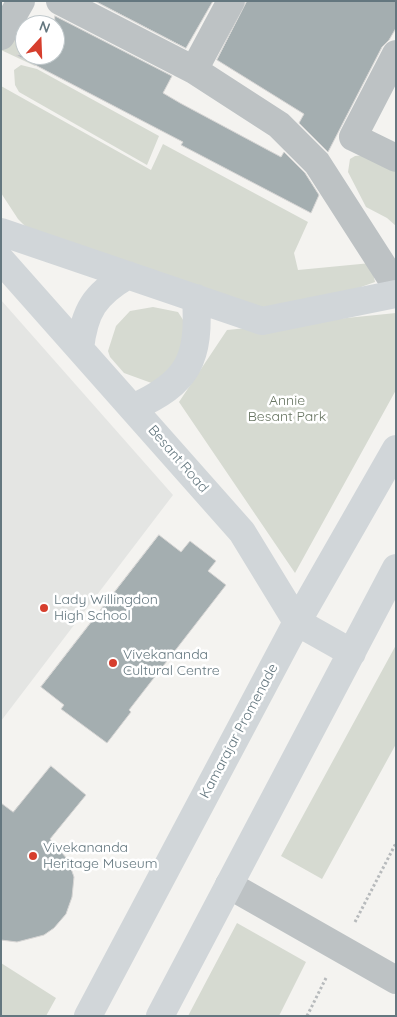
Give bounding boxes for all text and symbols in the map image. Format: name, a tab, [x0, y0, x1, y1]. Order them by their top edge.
north arrow	[15, 15, 65, 65]
text: N	[37, 17, 53, 37]
park label: Annie Besant Park	[248, 393, 326, 426]
street label: Besant Road	[144, 422, 212, 496]
place label: Lady Willingdon High School	[54, 592, 158, 624]
marker: Lady Willingdon High School	[38, 602, 50, 614]
place label: Vivekananda Cultural Centre	[123, 647, 220, 680]
marker: Vivekananda Cultural Centre	[107, 657, 119, 669]
street label: Kamarajar Promenade	[196, 661, 282, 801]
place label: Vivekananda Heritage Museum	[43, 840, 158, 872]
marker: Vivekananda Heritage Museum	[27, 850, 39, 862]

